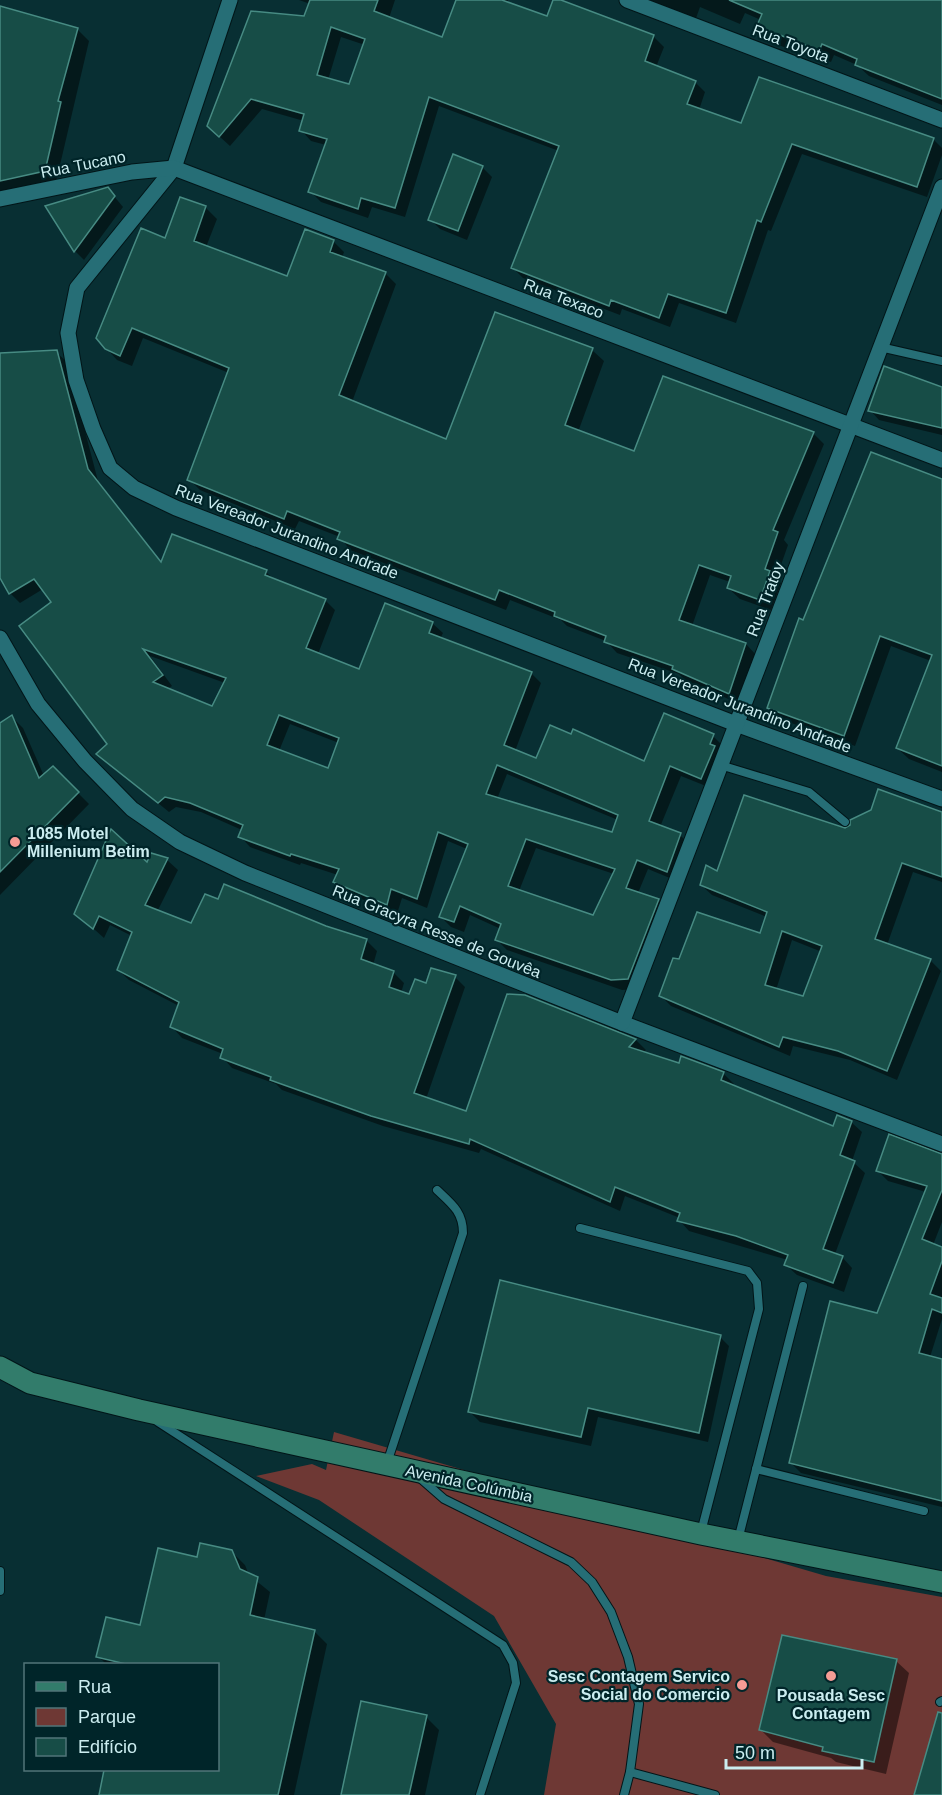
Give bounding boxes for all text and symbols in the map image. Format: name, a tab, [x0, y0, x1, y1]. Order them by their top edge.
street label: Rua Toyota	[750, 21, 832, 66]
street label: Rua Tucano	[39, 148, 127, 181]
street label: Rua Texaco	[521, 275, 606, 322]
street label: Rua Vereador Jurandino Andrade	[173, 481, 401, 582]
street label: Rua Tratoy	[744, 560, 787, 639]
street label: Rua Vereador Jurandino Andrade	[626, 655, 854, 756]
place label: 1085 Motel Millenium Betim	[27, 825, 150, 860]
marker: 1085 Motel Millenium Betim	[8, 835, 22, 849]
street label: Rua Gracyra Resse de Gouvêa	[330, 882, 544, 981]
street label: Avenida Colúmbia	[404, 1462, 534, 1505]
legend	[24, 1663, 219, 1771]
place label: Sesc Contagem Servico Social do Comercio	[548, 1668, 730, 1703]
marker: Pousada Sesc Contagem	[824, 1669, 838, 1683]
text: Rua	[78, 1677, 112, 1697]
marker: Sesc Contagem Servico Social do Comercio	[735, 1678, 749, 1692]
place label: Pousada Sesc Contagem	[777, 1687, 885, 1722]
text: Parque	[78, 1707, 136, 1727]
scale bar	[726, 1732, 862, 1770]
text: Edifício	[78, 1737, 137, 1757]
text: 50 m	[735, 1743, 775, 1763]

